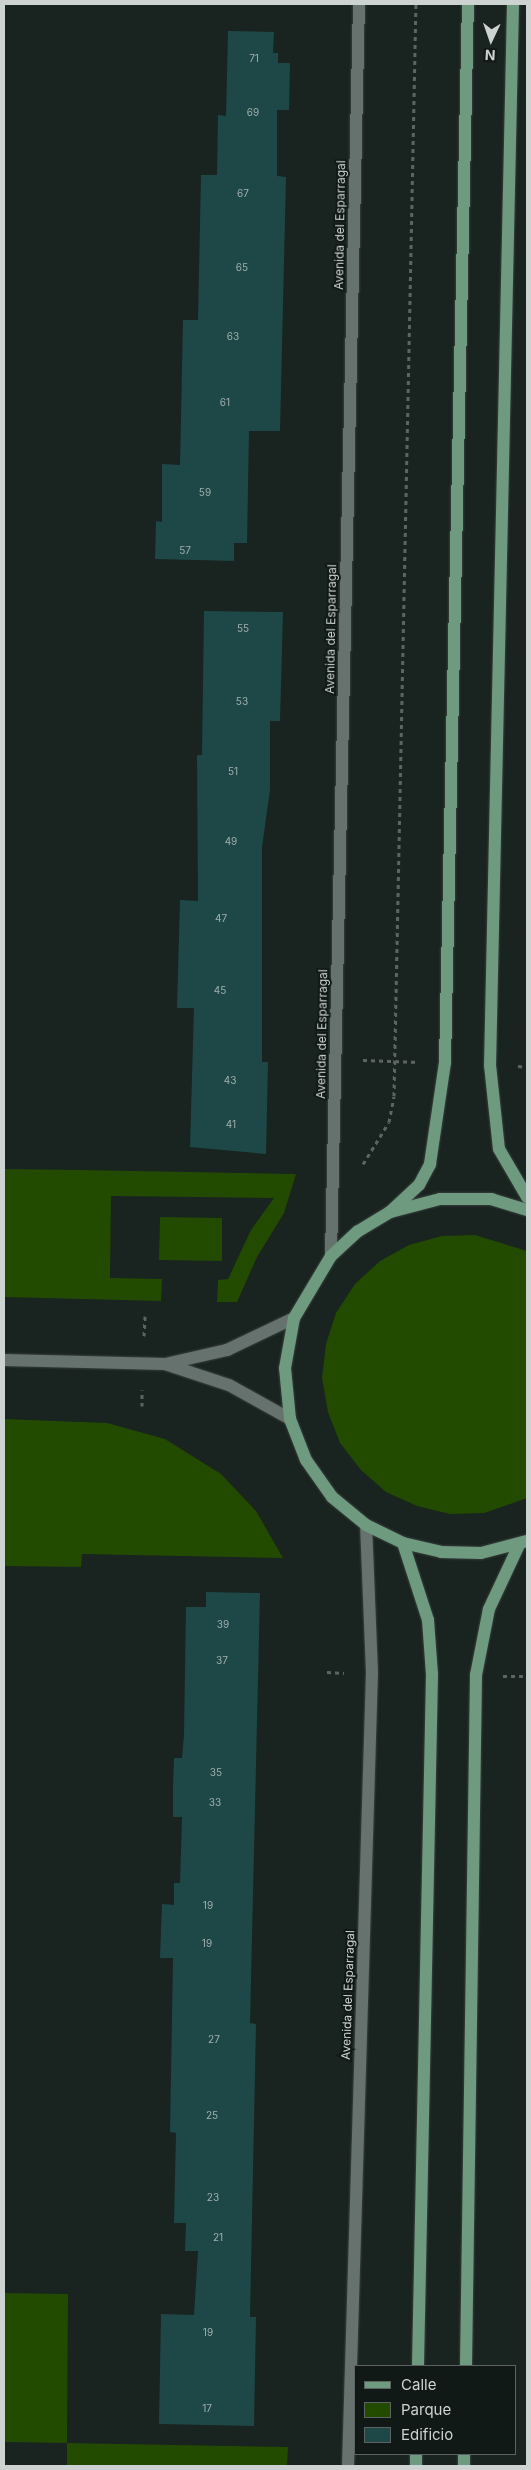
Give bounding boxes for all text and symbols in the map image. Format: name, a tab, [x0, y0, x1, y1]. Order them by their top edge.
north arrow	[466, 15, 516, 65]
text: N	[484, 47, 496, 64]
house number: 71	[249, 53, 259, 65]
house number: 69	[247, 107, 259, 119]
street label: Avenida del Esparragal	[332, 160, 348, 290]
house number: 67	[237, 188, 249, 200]
house number: 65	[236, 262, 248, 274]
house number: 63	[227, 331, 239, 343]
house number: 61	[220, 397, 230, 409]
house number: 59	[199, 487, 211, 499]
house number: 57	[179, 545, 191, 557]
street label: Avenida del Esparragal	[323, 564, 339, 694]
house number: 55	[237, 623, 249, 635]
house number: 53	[236, 696, 248, 708]
house number: 51	[228, 766, 238, 778]
house number: 49	[225, 836, 237, 848]
house number: 47	[215, 913, 227, 925]
street label: Avenida del Esparragal	[314, 969, 330, 1099]
house number: 45	[214, 985, 226, 997]
house number: 43	[224, 1075, 236, 1087]
house number: 41	[226, 1119, 236, 1131]
house number: 39	[217, 1619, 229, 1631]
house number: 37	[216, 1655, 228, 1667]
house number: 35	[210, 1767, 222, 1779]
house number: 33	[209, 1797, 221, 1809]
house number: 19	[203, 1900, 213, 1912]
street label: Avenida del Esparragal	[339, 1930, 357, 2060]
house number: 19	[202, 1938, 212, 1950]
house number: 27	[208, 2034, 220, 2046]
house number: 25	[206, 2110, 218, 2122]
house number: 23	[207, 2192, 219, 2204]
house number: 21	[213, 2232, 223, 2244]
house number: 19	[203, 2327, 213, 2339]
legend	[354, 2365, 516, 2455]
text: Calle	[401, 2375, 436, 2394]
text: Parque	[401, 2400, 451, 2419]
house number: 17	[202, 2403, 212, 2415]
text: Edificio	[401, 2425, 453, 2444]

